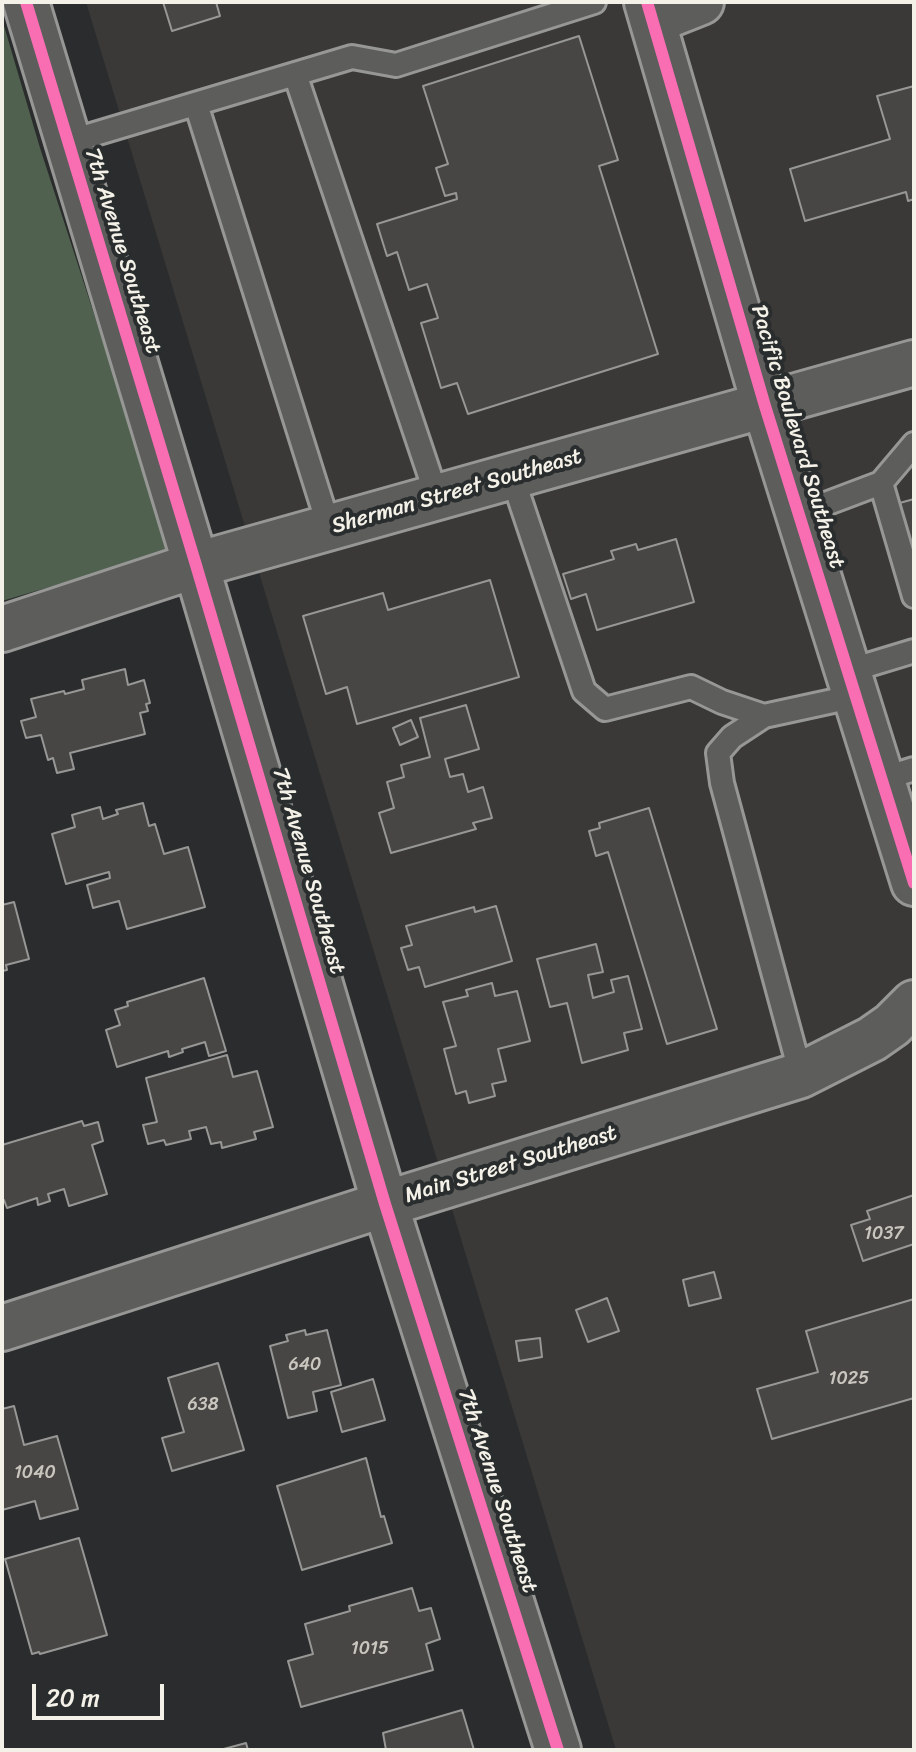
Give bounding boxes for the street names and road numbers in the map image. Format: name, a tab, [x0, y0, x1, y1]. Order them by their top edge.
street label: 7th Avenue Southeast	[78, 145, 166, 357]
street label: Pacific Boulevard Southeast	[744, 302, 850, 572]
street label: Sherman Street Southeast	[329, 444, 585, 540]
street label: 7th Avenue Southeast	[266, 765, 350, 977]
street label: Main Street Southeast	[402, 1120, 620, 1210]
street label: 7th Avenue Southeast	[451, 1385, 543, 1597]

